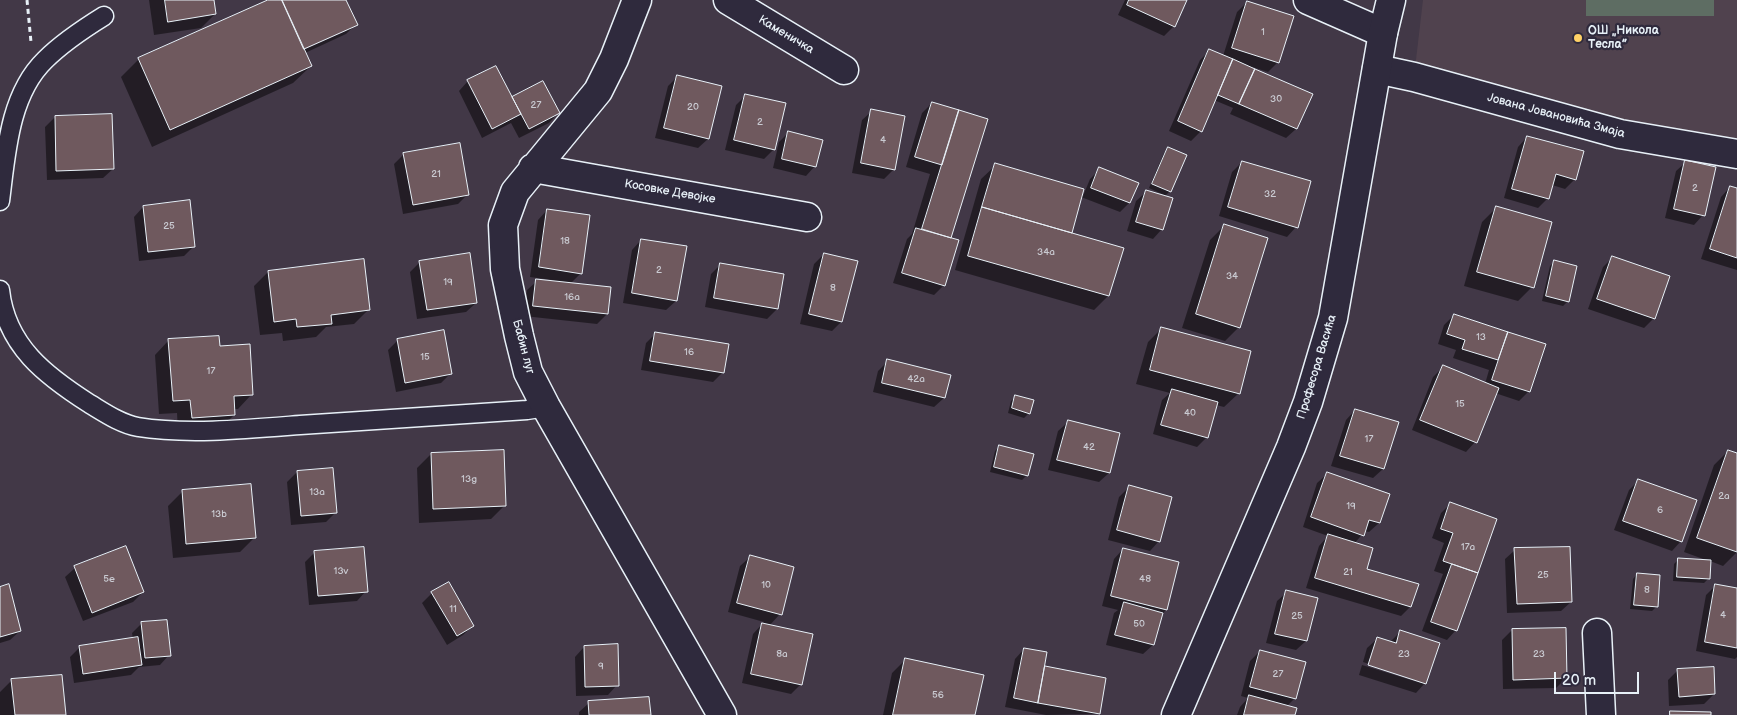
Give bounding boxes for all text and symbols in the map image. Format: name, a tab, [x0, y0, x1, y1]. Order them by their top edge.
street label: Каменичка	[756, 13, 816, 57]
place label: ОШ „Никола Тесла”	[1588, 24, 1659, 52]
house number: 1	[1261, 26, 1265, 38]
marker: ОШ „Никола Тесла”	[1572, 32, 1584, 44]
street label: Јована Јовановића Змаја	[1486, 91, 1626, 141]
house number: 30	[1270, 93, 1282, 105]
house number: 27	[531, 99, 541, 111]
house number: 20	[687, 101, 699, 113]
house number: 2	[757, 116, 763, 128]
house number: 4	[880, 134, 886, 146]
house number: 21	[431, 168, 441, 180]
street label: Косовке Девојке	[623, 177, 717, 207]
house number: 2	[1692, 182, 1698, 194]
house number: 32	[1264, 188, 1276, 200]
house number: 25	[163, 220, 175, 232]
house number: 18	[560, 235, 570, 247]
house number: 34a	[1037, 246, 1055, 258]
house number: 2	[656, 264, 662, 276]
house number: 34	[1226, 270, 1238, 282]
house number: 19	[443, 276, 453, 288]
house number: 8	[830, 282, 836, 294]
house number: 16a	[564, 291, 580, 303]
street label: Професора Васића	[1294, 313, 1340, 421]
street label: Бабин луг	[509, 318, 537, 376]
house number: 13	[1476, 331, 1486, 343]
house number: 16	[684, 346, 694, 358]
house number: 15	[420, 351, 430, 363]
house number: 17	[207, 365, 215, 377]
house number: 42a	[907, 373, 925, 385]
house number: 15	[1455, 398, 1465, 410]
house number: 40	[1184, 407, 1196, 419]
house number: 17	[1365, 433, 1373, 445]
house number: 42	[1083, 441, 1095, 453]
house number: 13g	[461, 473, 477, 485]
house number: 13a	[309, 486, 325, 498]
house number: 2a	[1718, 490, 1730, 502]
house number: 19	[1346, 500, 1356, 512]
house number: 6	[1657, 504, 1663, 516]
house number: 13b	[211, 508, 227, 520]
house number: 17a	[1461, 541, 1475, 553]
house number: 13v	[334, 565, 348, 577]
house number: 21	[1343, 566, 1353, 578]
house number: 25	[1537, 569, 1549, 581]
house number: 5e	[103, 573, 115, 585]
house number: 48	[1139, 573, 1151, 585]
house number: 10	[761, 579, 771, 591]
house number: 8	[1644, 584, 1650, 596]
house number: 11	[449, 603, 457, 615]
house number: 4	[1720, 609, 1726, 621]
house number: 25	[1291, 610, 1303, 622]
house number: 50	[1133, 618, 1145, 630]
house number: 8a	[776, 648, 788, 660]
house number: 23	[1398, 648, 1410, 660]
house number: 23	[1533, 648, 1545, 660]
house number: 9	[598, 660, 604, 672]
scale bar	[1557, 662, 1642, 694]
house number: 27	[1273, 668, 1283, 680]
text: 20 m	[1562, 671, 1596, 690]
house number: 56	[932, 689, 944, 701]

